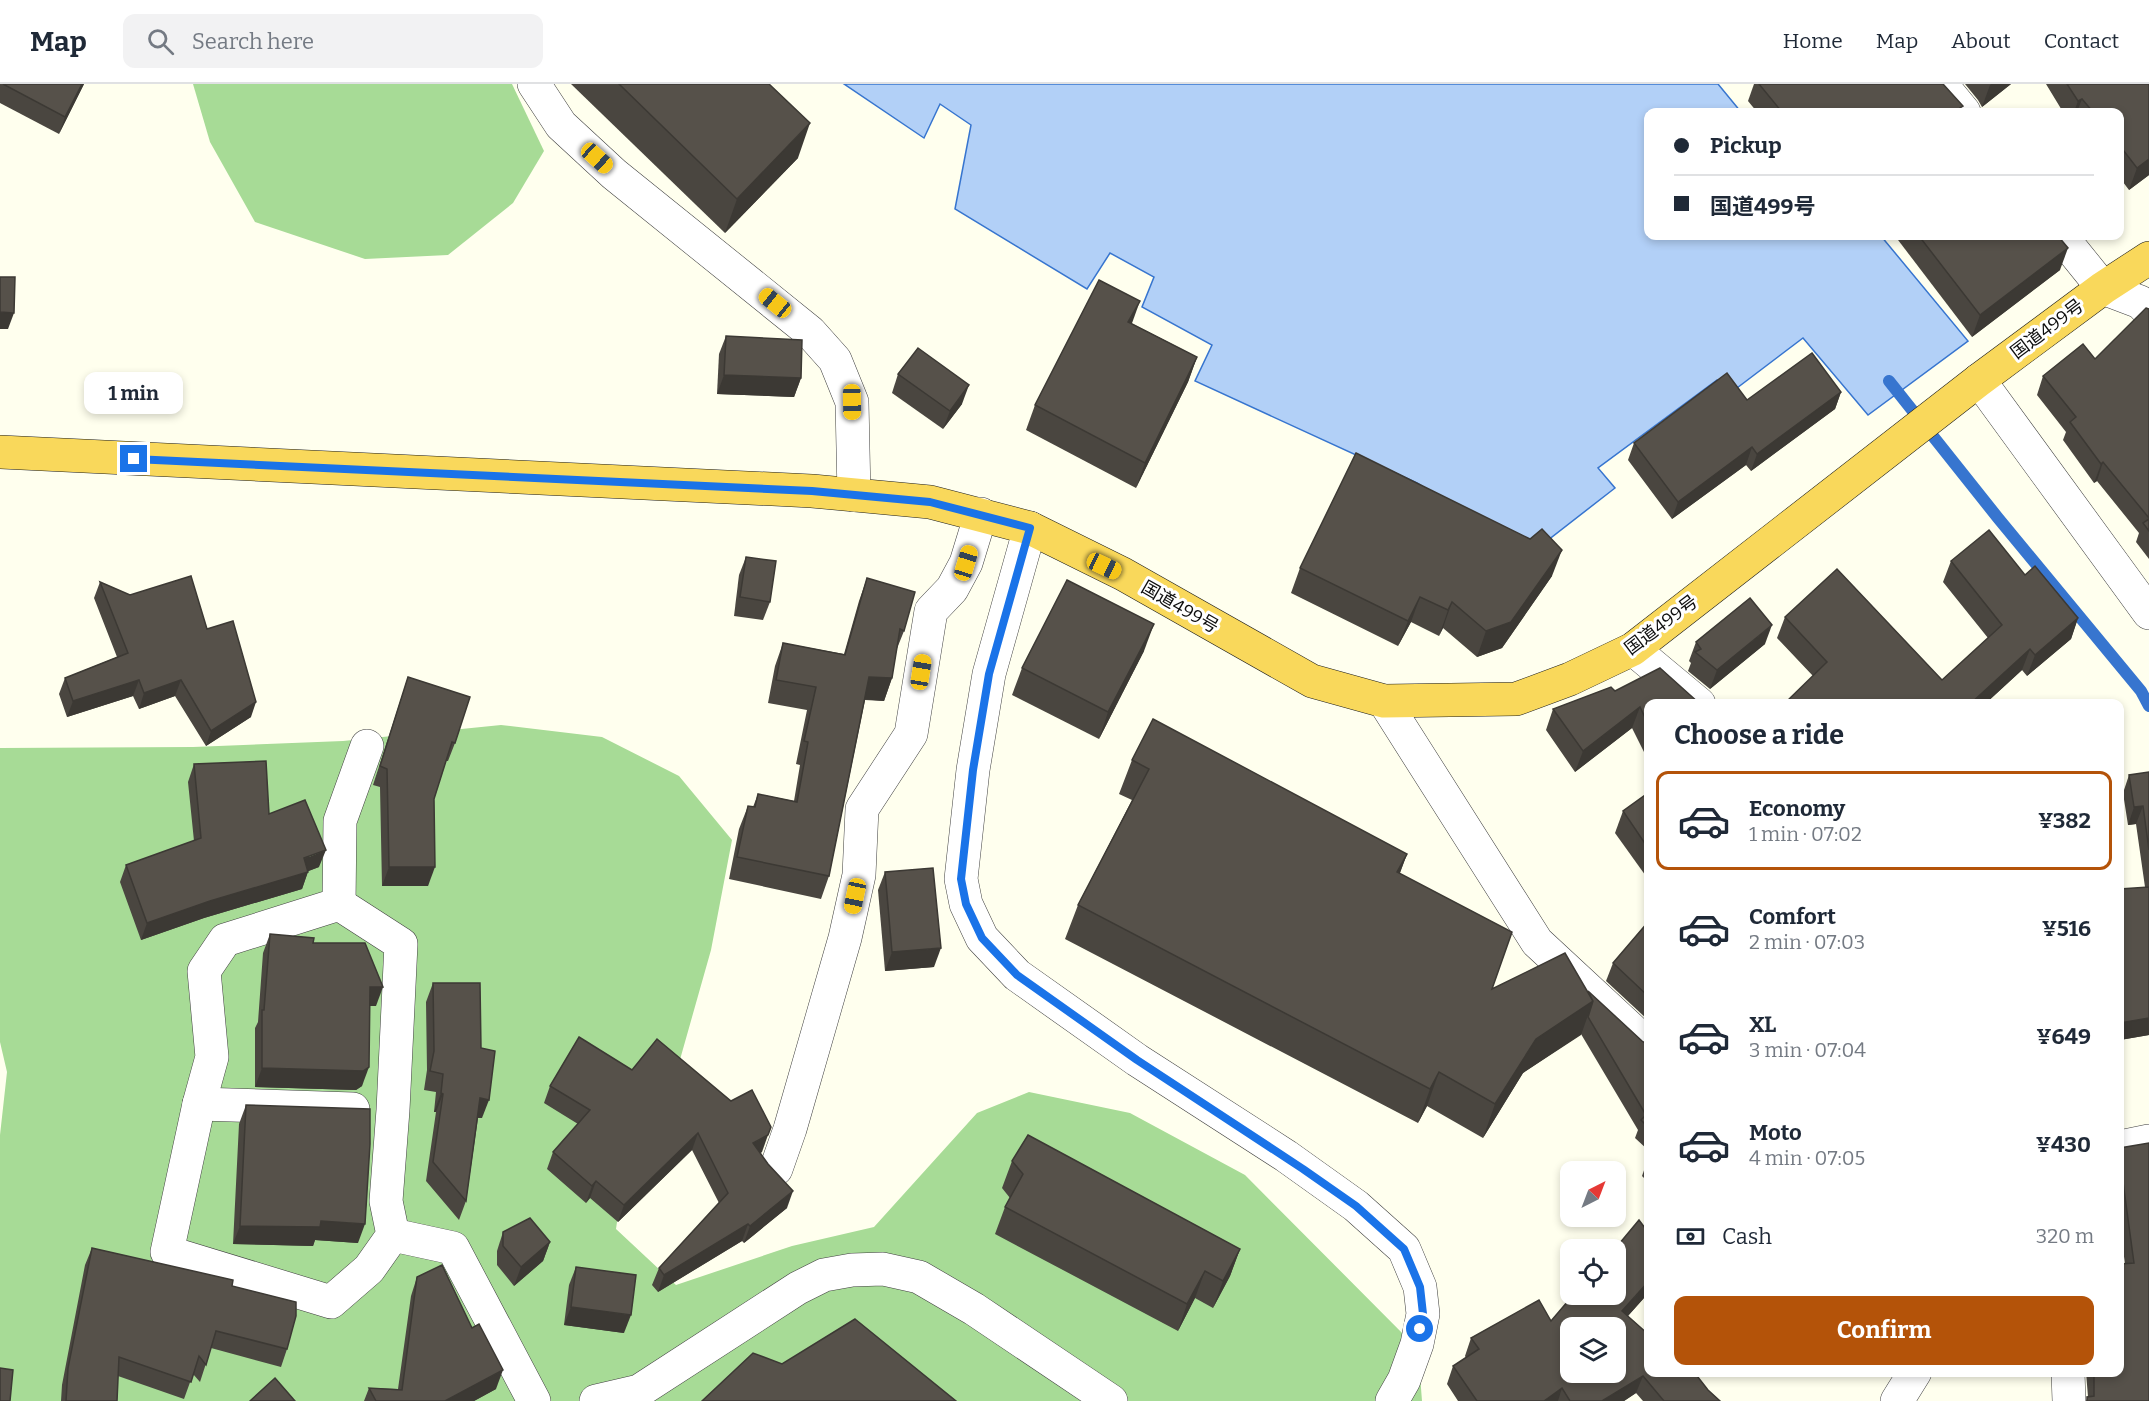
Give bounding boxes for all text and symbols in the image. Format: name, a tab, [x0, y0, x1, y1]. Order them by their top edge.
search box	[123, 14, 543, 68]
text: Map	[30, 25, 87, 58]
icon: search	[144, 25, 177, 58]
text: Search here	[192, 28, 314, 55]
text: Home	[1783, 28, 1843, 54]
text: Map	[1876, 28, 1918, 54]
text: About	[1951, 28, 2011, 54]
text: Contact	[2044, 28, 2119, 54]
text: Pickup	[1710, 132, 1782, 159]
car	[578, 139, 616, 177]
text: 国道499号	[1710, 193, 1815, 220]
car	[755, 285, 795, 321]
street label: 国道499号	[2006, 294, 2088, 364]
callout: 1 min	[84, 372, 184, 414]
text: 1 min	[108, 381, 159, 405]
car	[843, 384, 861, 420]
route end	[120, 445, 147, 472]
car	[952, 543, 980, 583]
car	[1084, 550, 1124, 582]
street label: 国道499号	[1137, 576, 1223, 638]
street label: 国道499号	[1620, 590, 1702, 660]
car	[909, 653, 933, 691]
text: Choose a ride	[1674, 719, 1844, 751]
icon: car	[1677, 794, 1731, 848]
text: Economy	[1749, 795, 1845, 822]
text: ¥382	[2038, 807, 2091, 834]
text: 1 min · 07:02	[1749, 822, 1862, 846]
car	[842, 877, 868, 915]
icon: car	[1677, 902, 1731, 956]
text: Comfort	[1749, 903, 1836, 930]
text: ¥516	[2042, 915, 2091, 942]
text: 2 min · 07:03	[1749, 930, 1865, 954]
icon: car	[1677, 1010, 1731, 1064]
text: XL	[1749, 1011, 1776, 1038]
text: ¥649	[2036, 1023, 2091, 1050]
text: 3 min · 07:04	[1749, 1038, 1866, 1062]
icon: car	[1677, 1118, 1731, 1172]
text: Moto	[1749, 1119, 1802, 1146]
text: ¥430	[2036, 1131, 2091, 1158]
text: 4 min · 07:05	[1749, 1146, 1865, 1170]
north arrow	[1560, 1161, 1626, 1227]
map controls	[1560, 1161, 1626, 1383]
icon: cash	[1674, 1220, 1707, 1253]
text: Cash	[1722, 1223, 1772, 1250]
text: 320 m	[2036, 1224, 2094, 1248]
button: locate	[1560, 1239, 1626, 1305]
button: Confirm	[1674, 1296, 2094, 1365]
route start	[1406, 1315, 1433, 1342]
button: layers	[1560, 1317, 1626, 1383]

